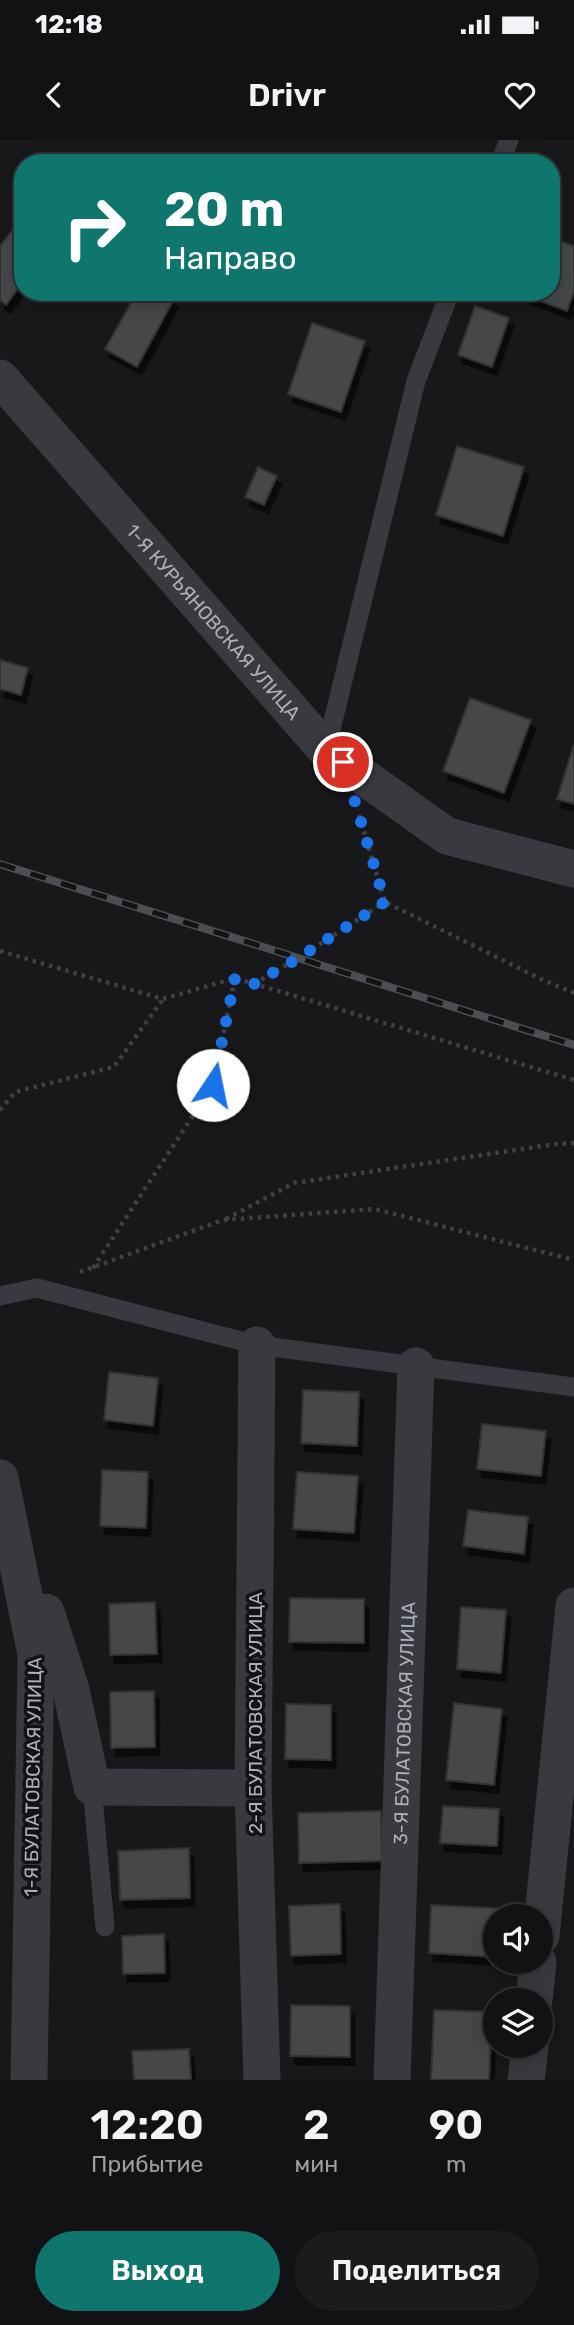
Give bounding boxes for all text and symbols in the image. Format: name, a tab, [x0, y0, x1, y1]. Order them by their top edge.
text: 12:18	[35, 9, 103, 40]
icon: back	[35, 76, 73, 114]
text: Drivr	[248, 76, 326, 114]
icon: heart	[501, 76, 539, 114]
text: 20 m	[164, 180, 285, 238]
icon: right	[49, 182, 140, 273]
text: Направо	[164, 239, 297, 277]
street label: 1-Я КУРЬЯНОВСКАЯ УЛИЦА	[122, 519, 306, 725]
pin	[313, 732, 373, 792]
icon: arrive	[324, 743, 362, 781]
position arrow	[176, 1048, 250, 1122]
street label: 2-Я БУЛАТОВСКАЯ УЛИЦА	[244, 1592, 267, 1834]
street label: 3-Я БУЛАТОВСКАЯ УЛИЦА	[388, 1601, 420, 1845]
street label: 1-Я БУЛАТОВСКАЯ УЛИЦА	[19, 1657, 47, 1897]
map controls	[483, 1904, 553, 2058]
button: sound	[483, 1904, 553, 1974]
button: layers	[483, 1988, 553, 2058]
text: 12:20	[91, 2100, 204, 2150]
text: 2	[303, 2100, 330, 2150]
text: 90	[429, 2100, 483, 2150]
text: Прибытие	[91, 2150, 204, 2178]
text: мин	[295, 2150, 338, 2178]
text: m	[446, 2150, 466, 2178]
button: Выход	[35, 2231, 280, 2311]
button: Поделиться	[294, 2231, 539, 2311]

